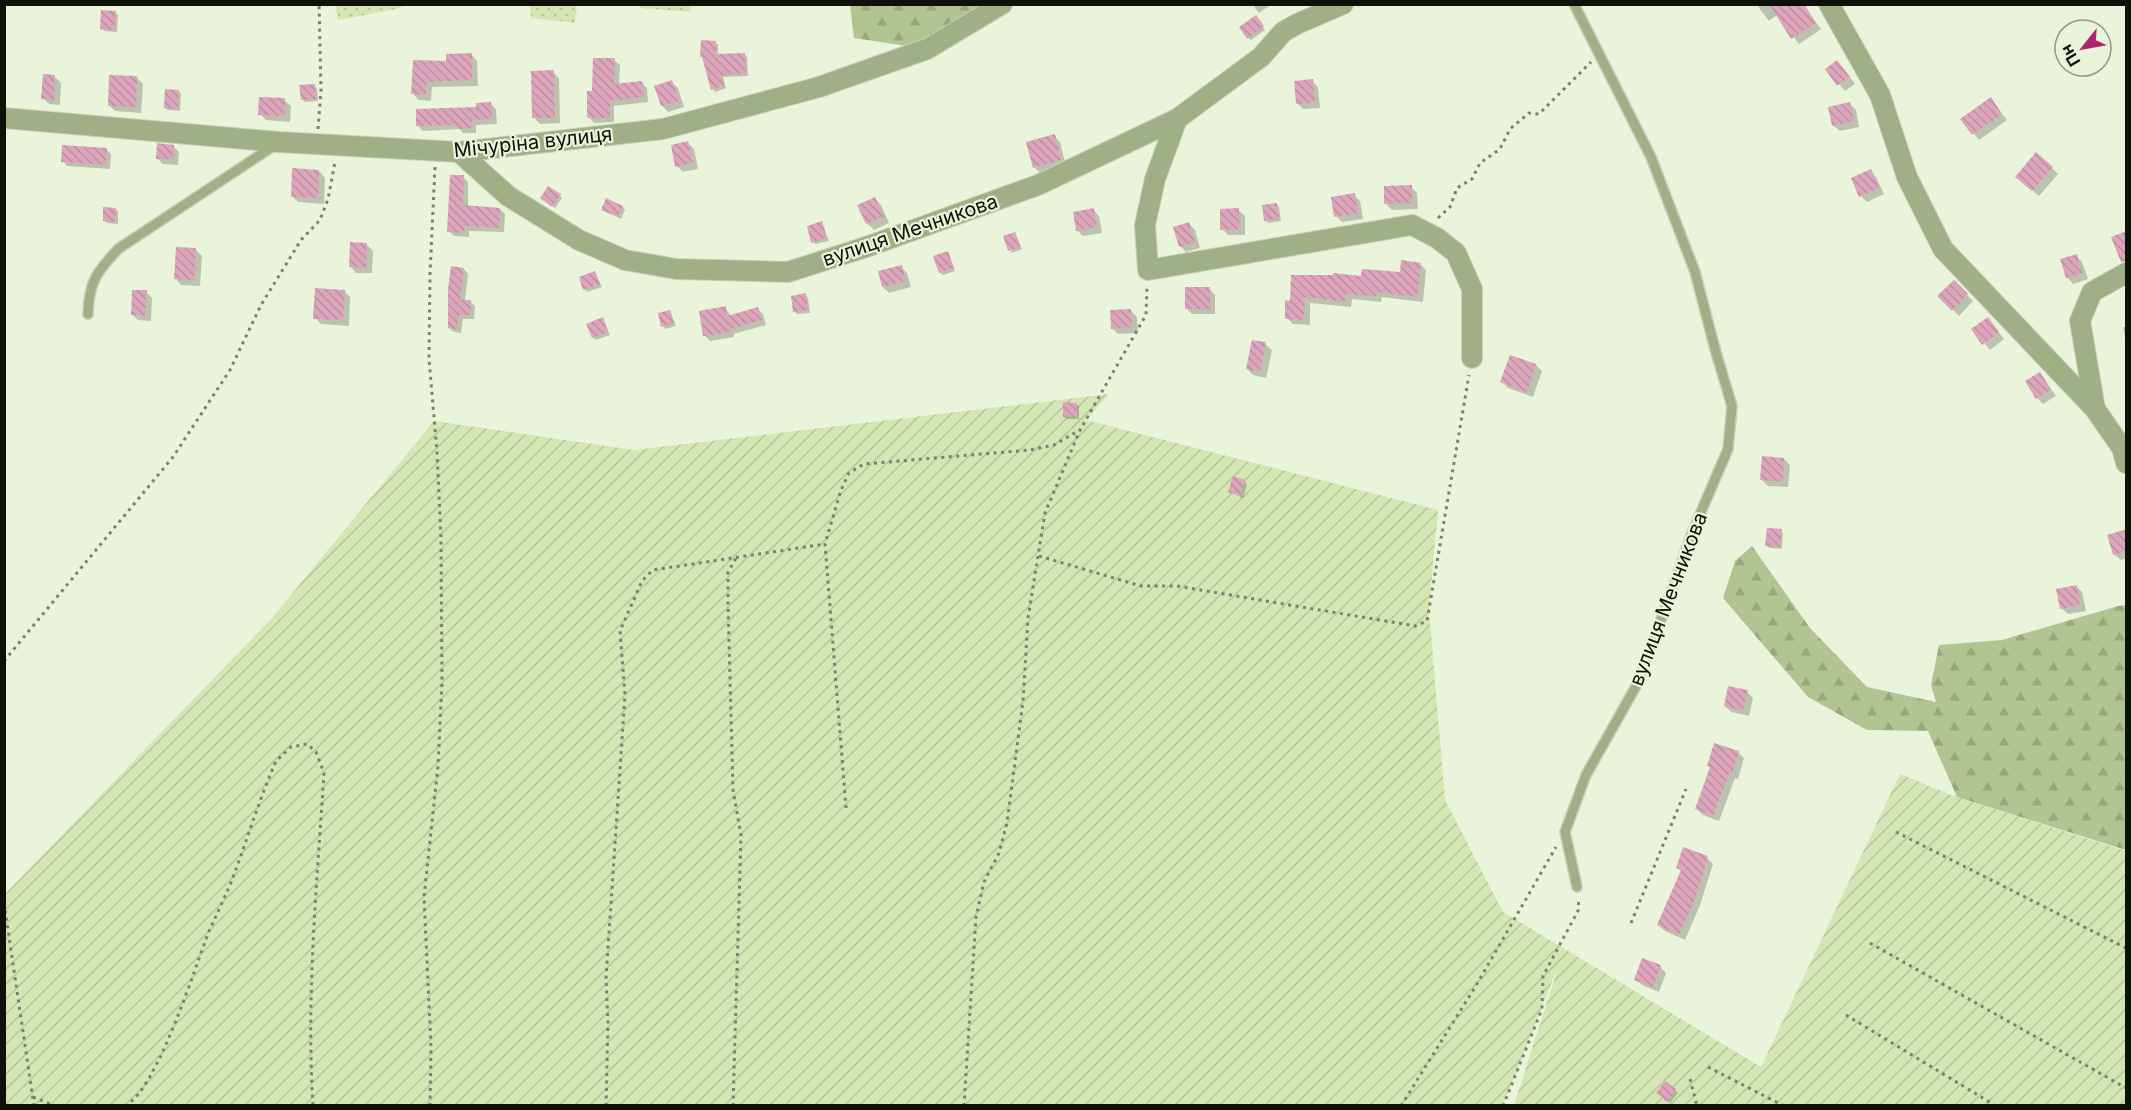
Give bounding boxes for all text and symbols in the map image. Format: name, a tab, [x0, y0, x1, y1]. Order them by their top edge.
north arrow	[2053, 18, 2113, 78]
text: Пн	[2056, 41, 2084, 70]
street label: Мічуріна вулиця	[453, 122, 613, 162]
street label: вулиця Мечникова	[819, 189, 1001, 271]
street label: вулиця Мечникова	[1624, 509, 1712, 689]

